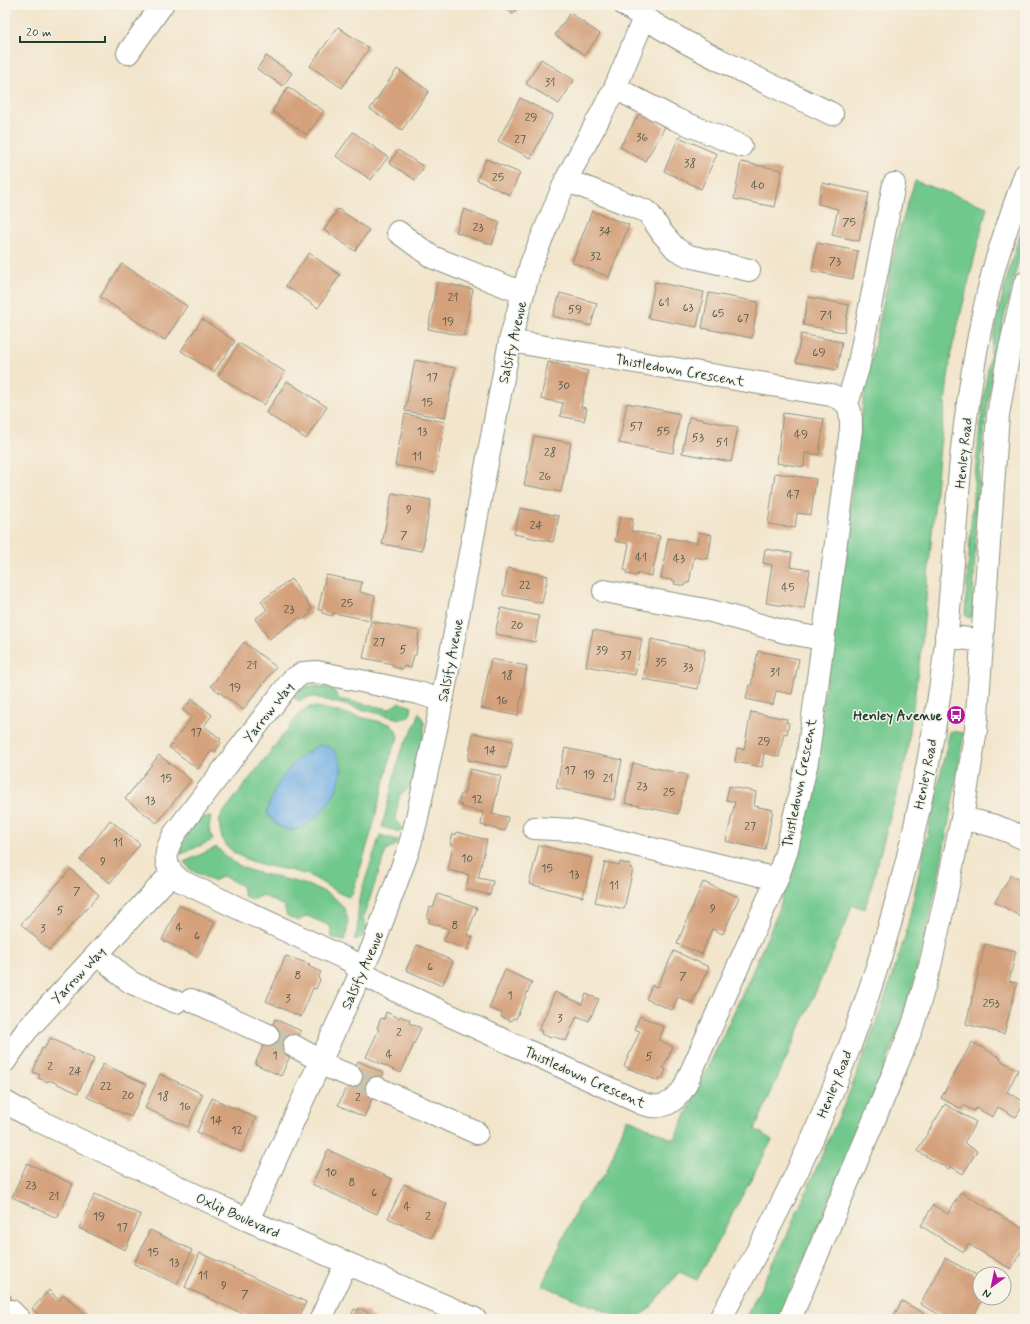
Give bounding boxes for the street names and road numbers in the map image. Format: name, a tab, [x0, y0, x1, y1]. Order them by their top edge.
street label: Salsify Avenue	[495, 299, 531, 385]
street label: Thistledown Crescent	[614, 351, 747, 391]
street label: Henley Road	[951, 417, 977, 489]
street label: Salsify Avenue	[434, 617, 468, 703]
street label: Yarrow Way	[240, 679, 298, 747]
street label: Thistledown Crescent	[779, 716, 821, 849]
street label: Henley Road	[910, 737, 942, 811]
street label: Salsify Avenue	[338, 928, 388, 1013]
street label: Yarrow Way	[48, 943, 110, 1008]
street label: Thistledown Crescent	[521, 1043, 649, 1113]
street label: Henley Road	[813, 1048, 857, 1121]
street label: Oxlip Boulevard	[193, 1189, 282, 1242]

